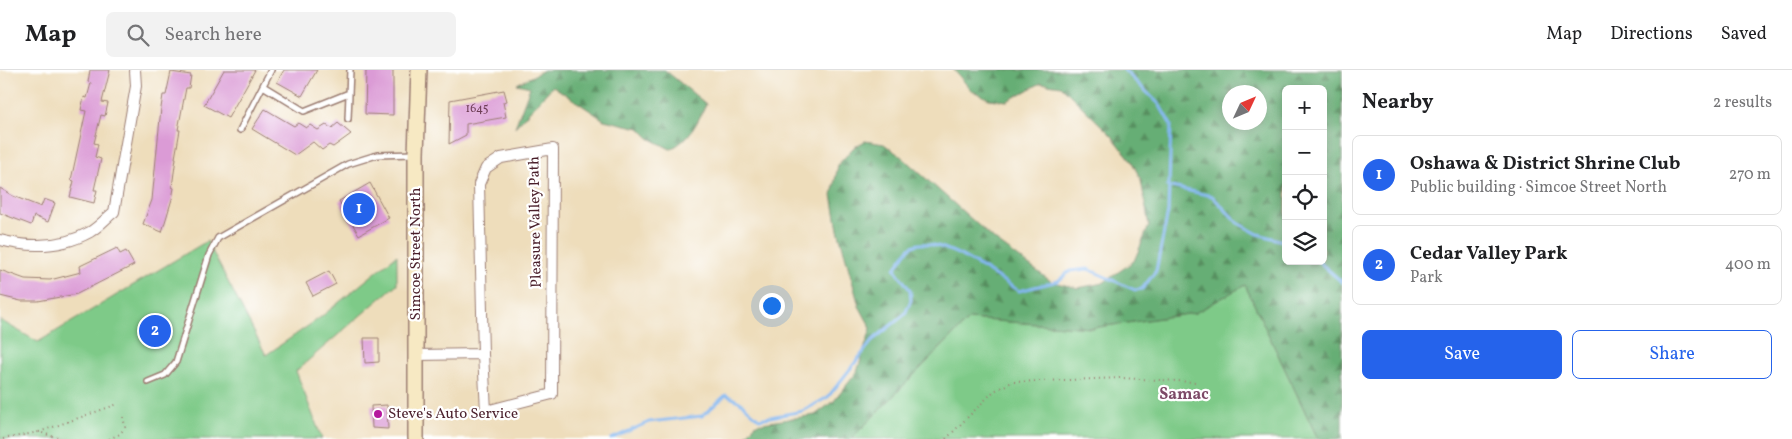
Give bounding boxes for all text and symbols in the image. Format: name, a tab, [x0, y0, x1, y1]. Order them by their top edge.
search box	[106, 12, 456, 57]
text: Map	[25, 18, 76, 52]
icon: search	[124, 21, 152, 49]
text: Search here	[164, 22, 262, 48]
text: Map	[1546, 22, 1582, 47]
text: Directions	[1610, 22, 1693, 47]
text: Saved	[1721, 22, 1767, 47]
north arrow	[1222, 85, 1267, 130]
map controls	[1282, 85, 1327, 265]
button: +	[1282, 85, 1327, 130]
text: Nearby	[1362, 88, 1433, 117]
text: 2 results	[1713, 92, 1772, 114]
house number: 1645	[466, 101, 489, 117]
button: −	[1282, 130, 1327, 175]
text: Oshawa & District Shrine Club	[1410, 151, 1680, 177]
street label: Pleasure Valley Path	[524, 156, 548, 288]
text: 1	[1376, 164, 1382, 186]
text: 270 m	[1729, 164, 1771, 186]
button: locate	[1282, 175, 1327, 220]
text: Public building · Simcoe Street North	[1410, 177, 1667, 199]
street label: Simcoe Street North	[406, 188, 427, 320]
pin: 1	[343, 190, 375, 228]
button: layers	[1282, 220, 1327, 265]
text: Cedar Valley Park	[1410, 241, 1568, 267]
text: 2	[1375, 254, 1383, 276]
text: 400 m	[1725, 254, 1771, 276]
text: Park	[1410, 267, 1443, 289]
your location	[759, 293, 785, 319]
pin: 2	[139, 312, 171, 350]
button: Save	[1362, 330, 1562, 379]
button: Share	[1572, 330, 1772, 379]
district label: Samac	[1159, 384, 1209, 406]
place label: Steve's Auto Service	[388, 404, 518, 425]
marker: Steve's Auto Service	[372, 408, 384, 420]

